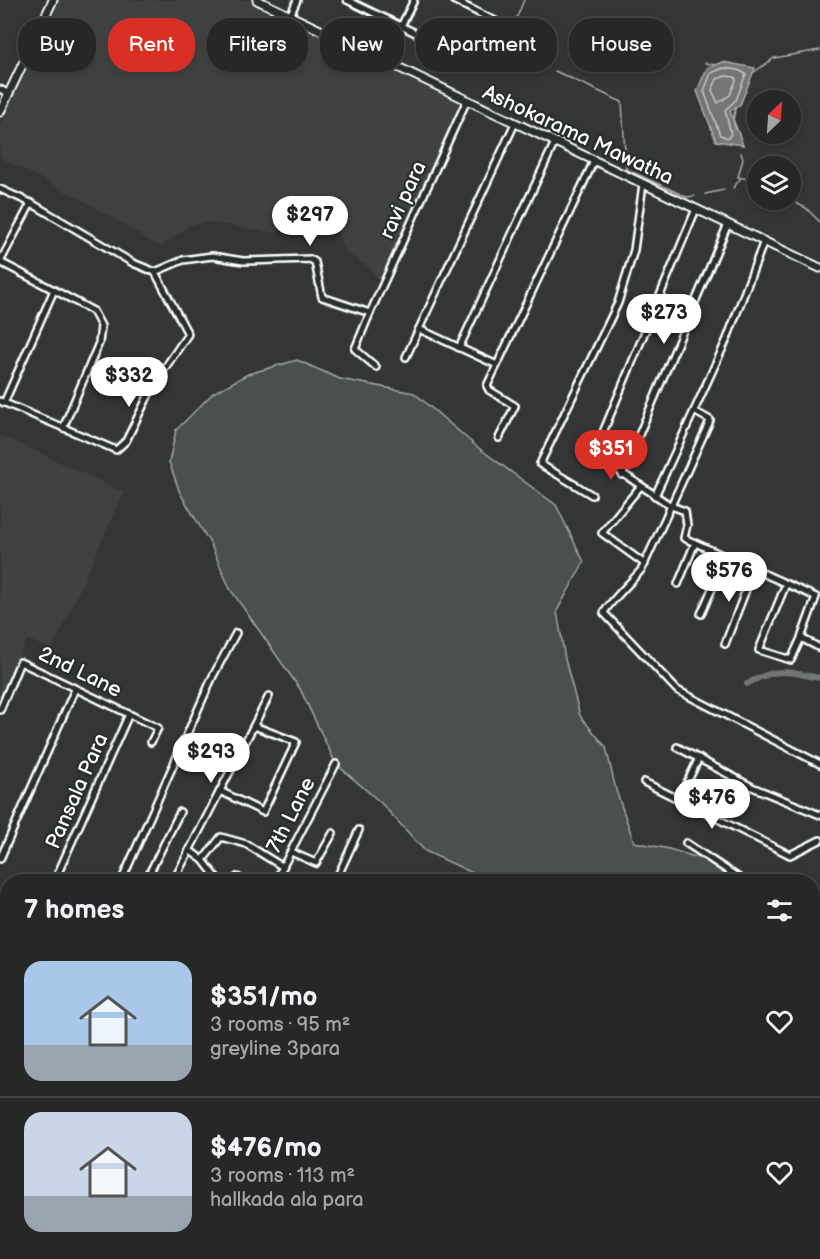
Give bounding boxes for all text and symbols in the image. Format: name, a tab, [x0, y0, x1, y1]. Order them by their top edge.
chip: Buy	[18, 18, 96, 72]
chip: Rent	[108, 18, 195, 72]
chip: Filters	[207, 18, 308, 72]
chip: New	[320, 18, 404, 72]
chip: Apartment	[416, 18, 557, 72]
chip: House	[569, 18, 673, 72]
street label: Ashokarama Mawatha	[479, 80, 677, 190]
north arrow	[747, 90, 801, 144]
map controls	[747, 90, 801, 210]
button: layers	[747, 156, 801, 210]
street label: ravi para	[374, 157, 432, 243]
pin: $297	[274, 196, 346, 247]
text: $297	[286, 203, 334, 227]
pin: $273	[628, 294, 700, 345]
text: $273	[640, 301, 688, 325]
pin: $332	[93, 357, 165, 408]
text: $332	[105, 364, 153, 388]
pin: $351	[575, 430, 647, 481]
text: $351	[589, 437, 633, 461]
pin: $576	[693, 552, 765, 603]
text: $576	[705, 559, 753, 583]
street label: 2nd Lane	[34, 641, 126, 703]
street label: Pansala Para	[40, 729, 114, 853]
pin: $293	[175, 733, 247, 784]
text: $293	[187, 740, 235, 764]
street label: 7th Lane	[261, 773, 321, 857]
pin: $476	[676, 779, 748, 830]
text: $476	[688, 786, 736, 810]
icon: filters	[763, 894, 796, 927]
text: 7 homes	[24, 895, 124, 926]
text: $351/mo	[210, 982, 317, 1013]
icon: home	[72, 985, 144, 1057]
icon: heart	[763, 1005, 796, 1038]
text: 3 rooms · 95 m²	[210, 1013, 350, 1037]
text: greyline 3para	[210, 1037, 340, 1061]
text: $476/mo	[210, 1133, 322, 1164]
icon: home	[72, 1136, 144, 1208]
icon: heart	[763, 1156, 796, 1189]
text: 3 rooms · 113 m²	[210, 1164, 355, 1188]
text: hallkada ala para	[210, 1188, 364, 1212]

